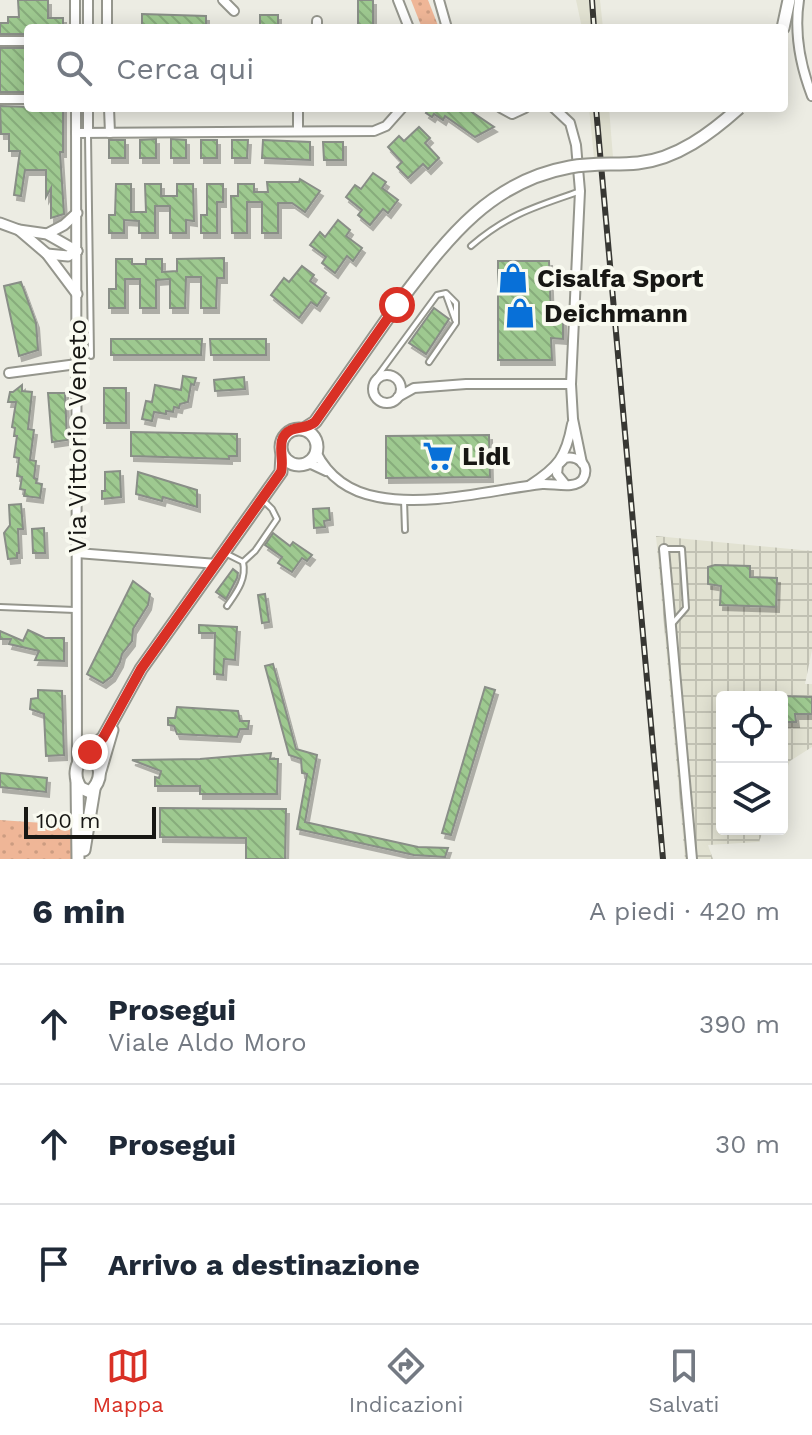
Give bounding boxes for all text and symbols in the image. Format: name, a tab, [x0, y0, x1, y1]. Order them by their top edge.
search box	[24, 24, 788, 112]
icon: search	[52, 46, 96, 90]
text: Cerca qui	[116, 51, 254, 86]
shop icon: Cisalfa Sport	[496, 261, 530, 295]
place label: Cisalfa Sport	[537, 263, 704, 293]
route start	[379, 287, 415, 323]
shop icon: Deichmann	[503, 296, 537, 330]
place label: Deichmann	[544, 298, 688, 328]
street label: Via Vittorio Veneto	[62, 319, 92, 553]
supermarket icon: Lidl	[421, 439, 455, 473]
place label: Lidl	[462, 441, 511, 471]
map controls	[716, 691, 788, 835]
button: locate	[716, 691, 788, 763]
route end	[72, 734, 108, 770]
button: layers	[716, 763, 788, 835]
scale bar	[24, 803, 156, 839]
text: 100 m	[36, 808, 100, 833]
text: 6 min	[32, 891, 126, 931]
text: A piedi · 420 m	[589, 896, 780, 926]
text: Prosegui	[108, 992, 236, 1027]
icon: ahead	[32, 1002, 76, 1046]
text: 390 m	[699, 1009, 780, 1039]
text: Viale Aldo Moro	[108, 1027, 307, 1057]
icon: ahead	[32, 1122, 76, 1166]
text: Prosegui	[108, 1127, 236, 1162]
text: 30 m	[715, 1129, 780, 1159]
icon: arrive	[32, 1242, 76, 1286]
text: Arrivo a destinazione	[108, 1247, 420, 1282]
tab: Mappa	[93, 1344, 164, 1417]
tab: Indicazioni	[349, 1344, 463, 1417]
tab: Salvati	[649, 1344, 719, 1417]

